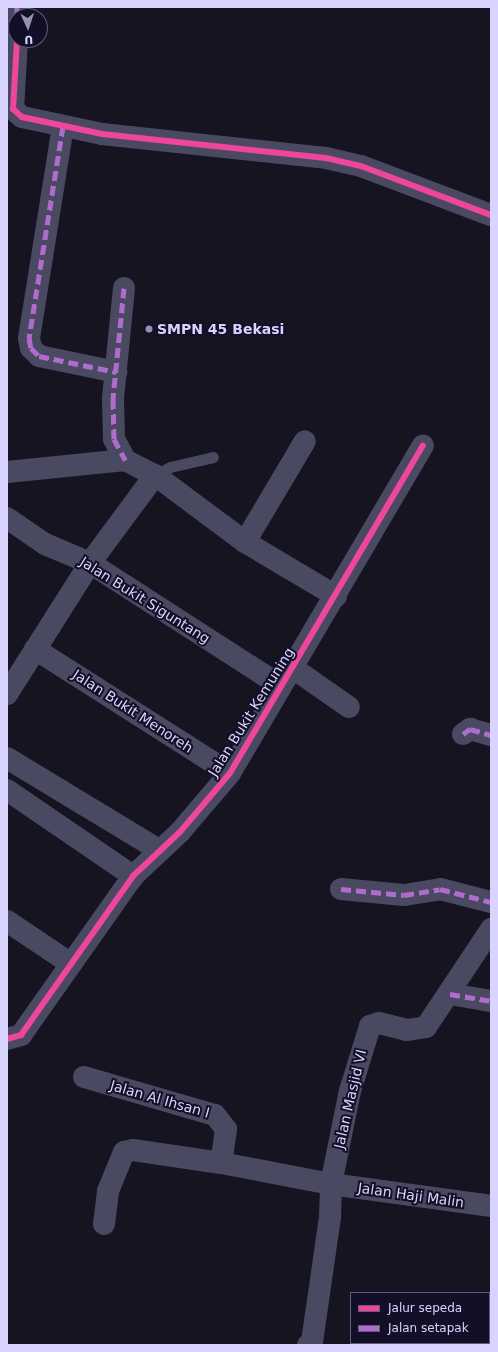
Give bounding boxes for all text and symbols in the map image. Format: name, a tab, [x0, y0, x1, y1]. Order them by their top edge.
north arrow	[8, 8, 48, 48]
text: U	[24, 33, 33, 46]
place label: SMPN 45 Bekasi	[157, 321, 284, 337]
marker: SMPN 45 Bekasi	[144, 324, 154, 334]
street label: Jalan Bukit Siguntang	[77, 553, 213, 647]
street label: Jalan Bukit Kemuning	[204, 644, 298, 780]
street label: Jalan Bukit Menoreh	[70, 666, 196, 756]
street label: Jalan Masjid VI	[330, 1048, 370, 1150]
street label: Jalan Al Ihsan I	[108, 1077, 212, 1121]
street label: Jalan Haji Malin	[357, 1179, 465, 1211]
legend	[350, 1292, 490, 1344]
text: Jalur sepeda	[388, 1301, 462, 1315]
text: Jalan setapak	[388, 1321, 469, 1335]

